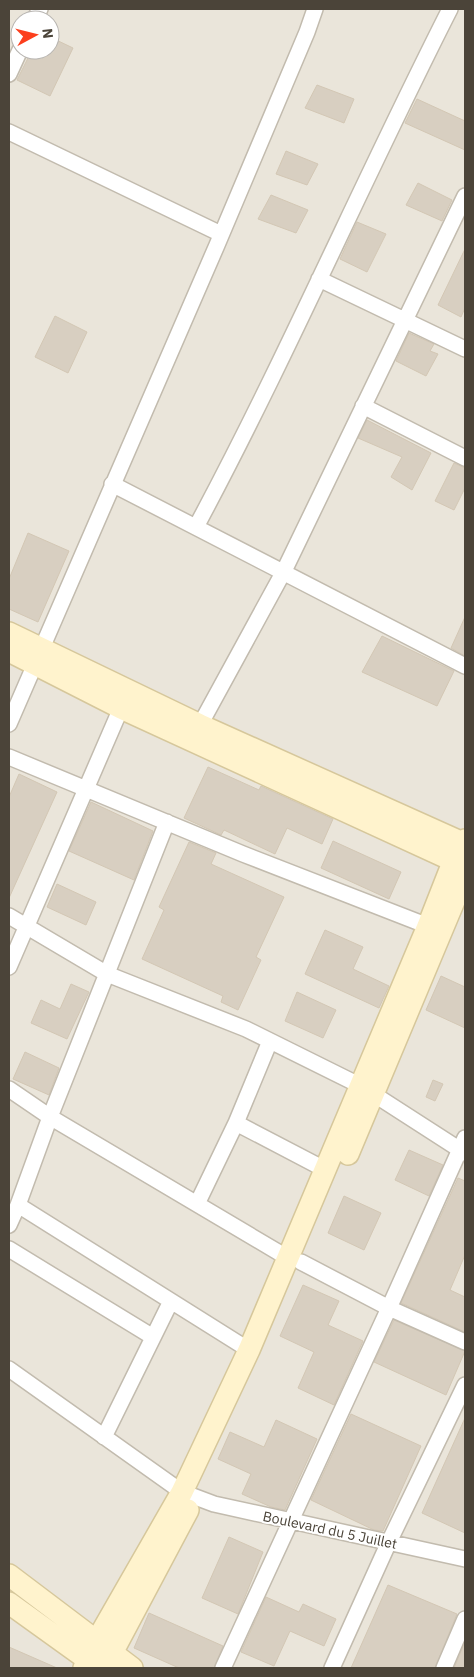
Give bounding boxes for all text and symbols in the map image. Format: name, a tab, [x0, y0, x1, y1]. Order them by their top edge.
north arrow	[10, 10, 60, 60]
text: N	[38, 27, 57, 40]
street label: Boulevard du 5 Juillet	[261, 1507, 399, 1553]

